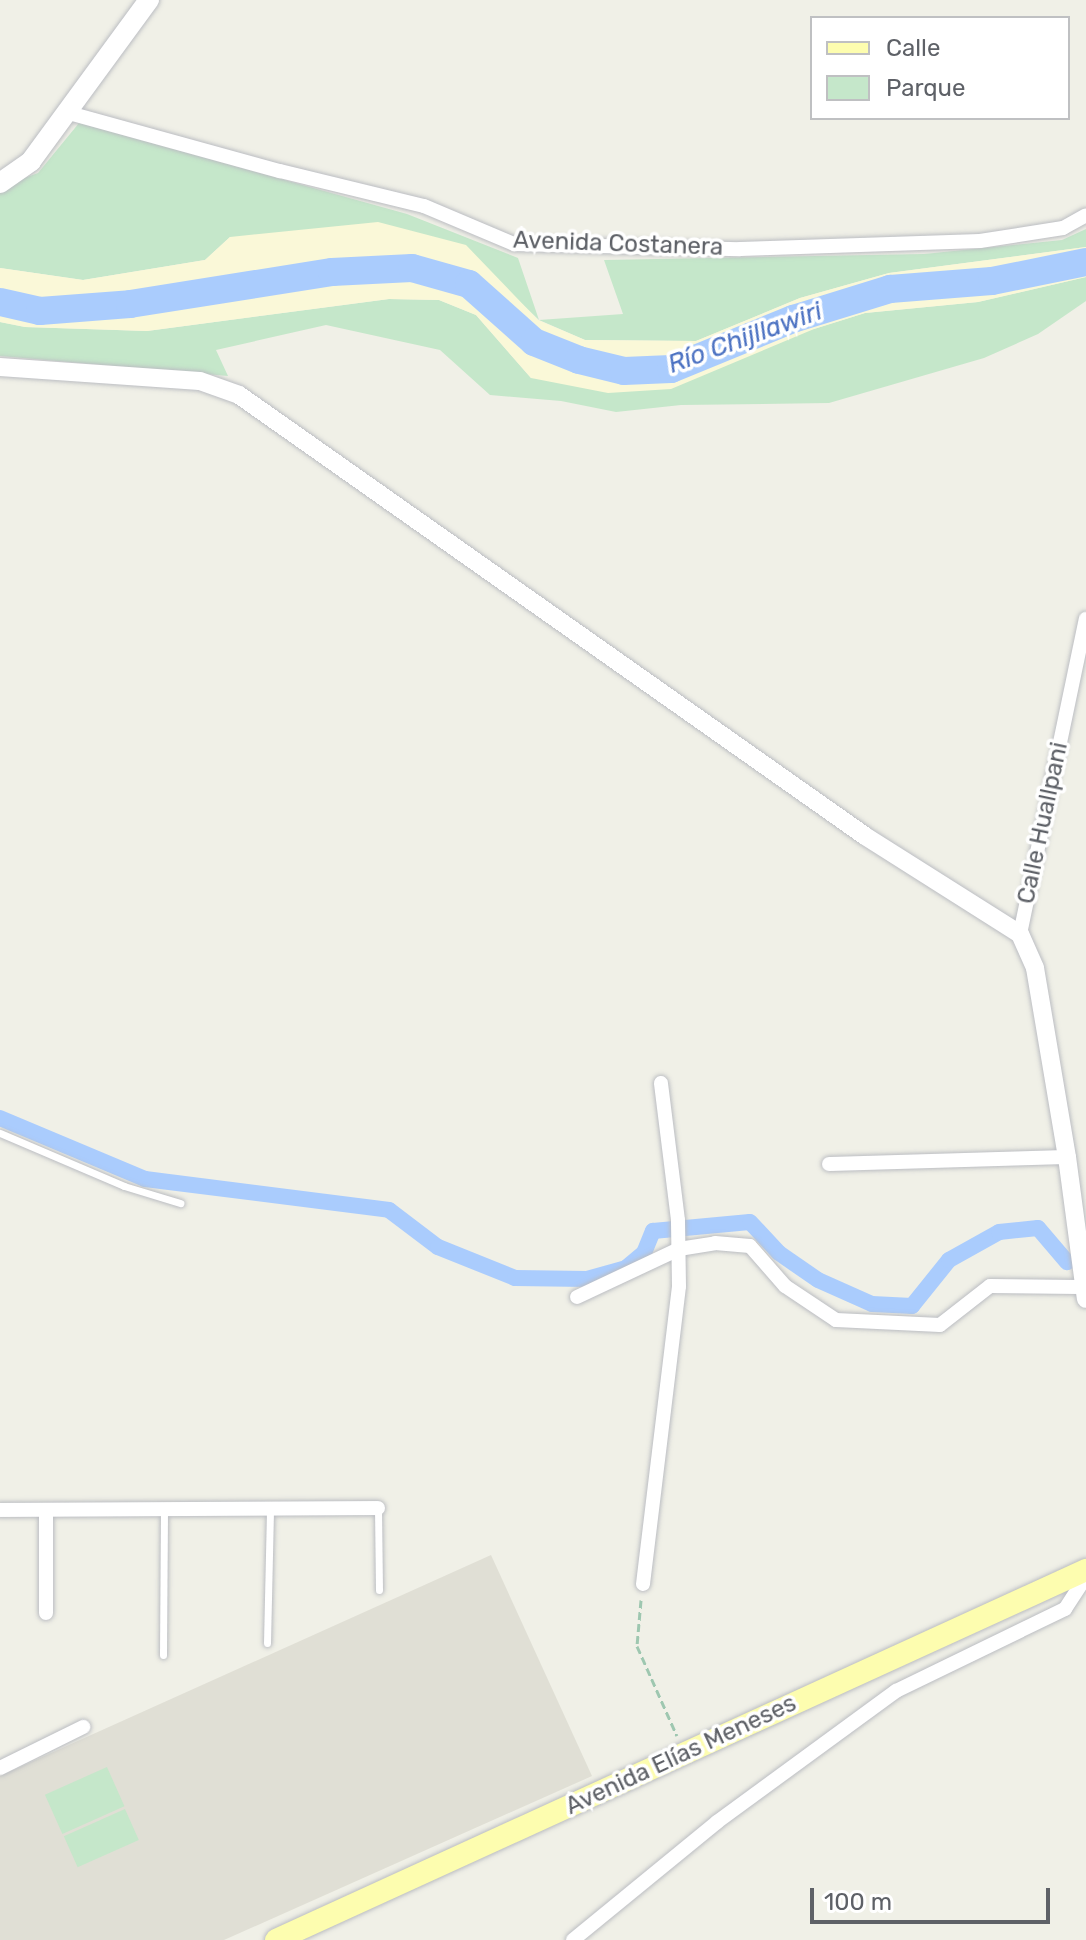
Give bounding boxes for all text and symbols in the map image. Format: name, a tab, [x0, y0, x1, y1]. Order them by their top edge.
legend	[810, 16, 1070, 120]
text: Calle	[886, 34, 940, 62]
text: Parque	[886, 74, 965, 102]
street label: Avenida Costanera	[512, 226, 724, 262]
water label: Río Chijllawiri	[663, 296, 827, 380]
street label: Calle Huallpani	[1012, 739, 1074, 907]
street label: Avenida Elías Meneses	[561, 1689, 801, 1821]
scale bar	[814, 1872, 1054, 1922]
text: 100 m	[824, 1888, 892, 1916]

